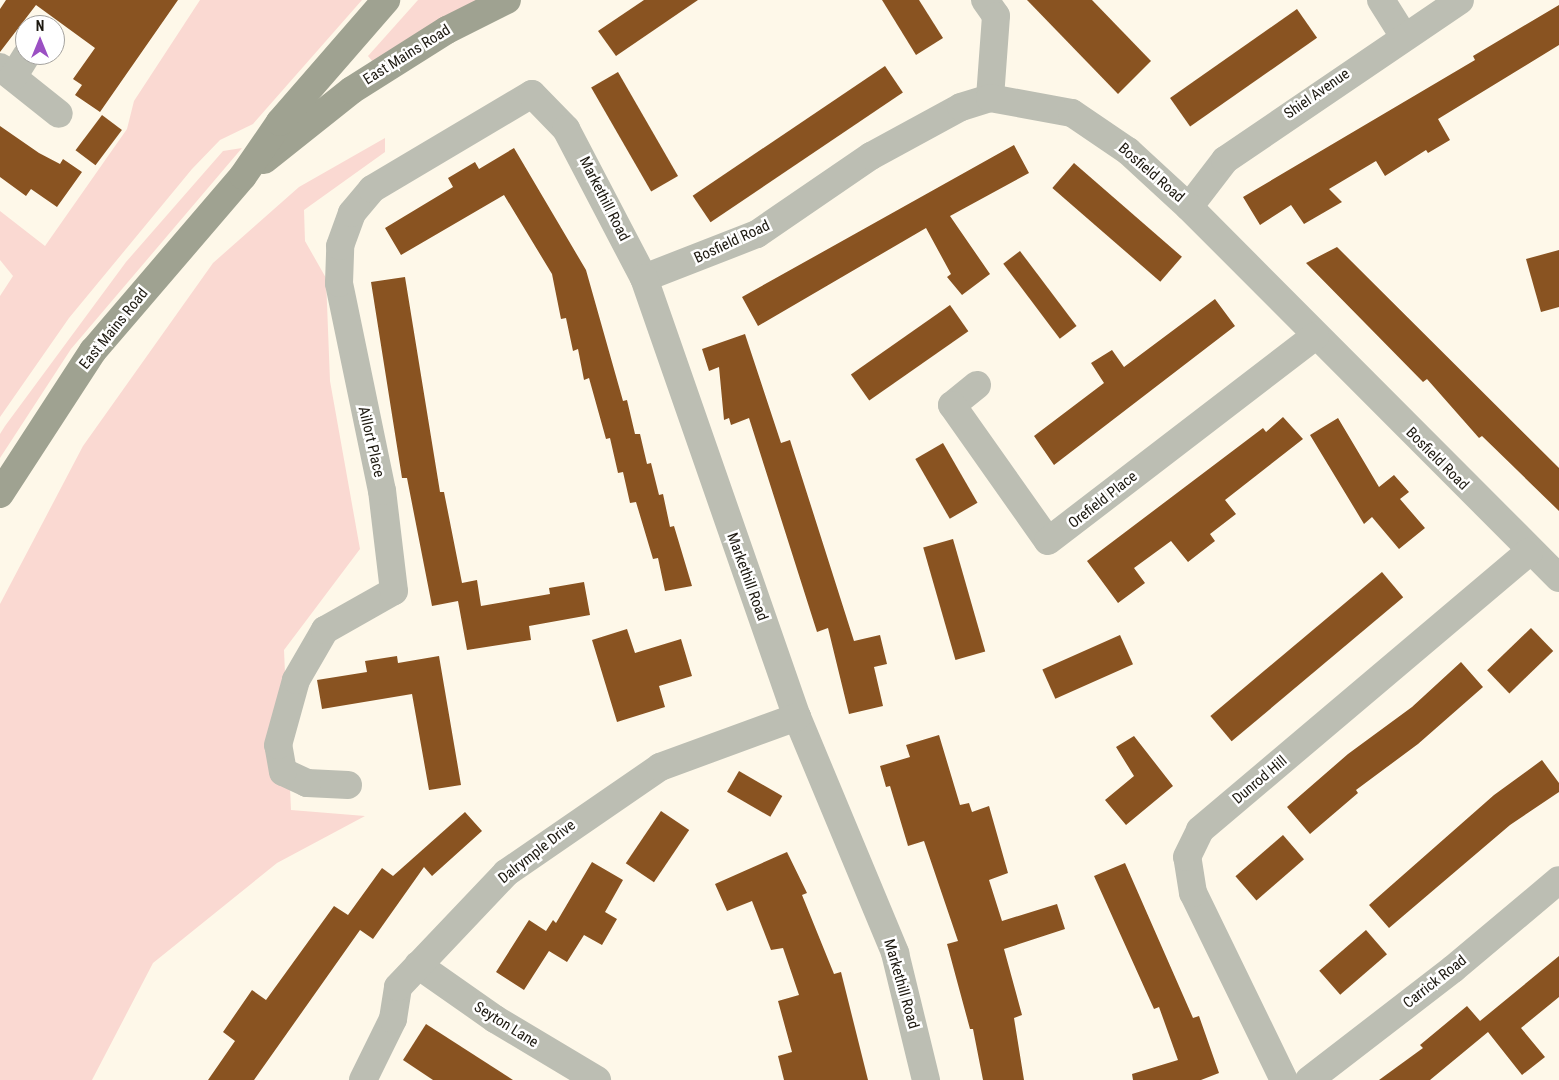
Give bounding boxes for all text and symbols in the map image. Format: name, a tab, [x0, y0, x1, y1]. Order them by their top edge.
north arrow	[15, 15, 65, 65]
text: N	[36, 18, 44, 34]
street label: East Mains Road	[360, 21, 454, 89]
street label: Shiel Avenue	[1281, 65, 1353, 123]
street label: Bosfield Road	[1114, 140, 1188, 206]
street label: Markethill Road	[575, 154, 633, 244]
street label: Bosfield Road	[691, 217, 773, 267]
street label: East Mains Road	[76, 285, 152, 373]
street label: Aillort Place	[354, 405, 388, 479]
street label: Bosfield Road	[1402, 424, 1472, 494]
street label: Orefield Place	[1065, 468, 1141, 532]
street label: Markethill Road	[723, 531, 771, 623]
street label: Dunrod Hill	[1229, 752, 1291, 808]
street label: Dalrymple Drive	[495, 816, 579, 888]
street label: Markethill Road	[880, 937, 922, 1031]
street label: Carrick Road	[1400, 952, 1470, 1012]
street label: Seyton Lane	[471, 998, 541, 1052]

